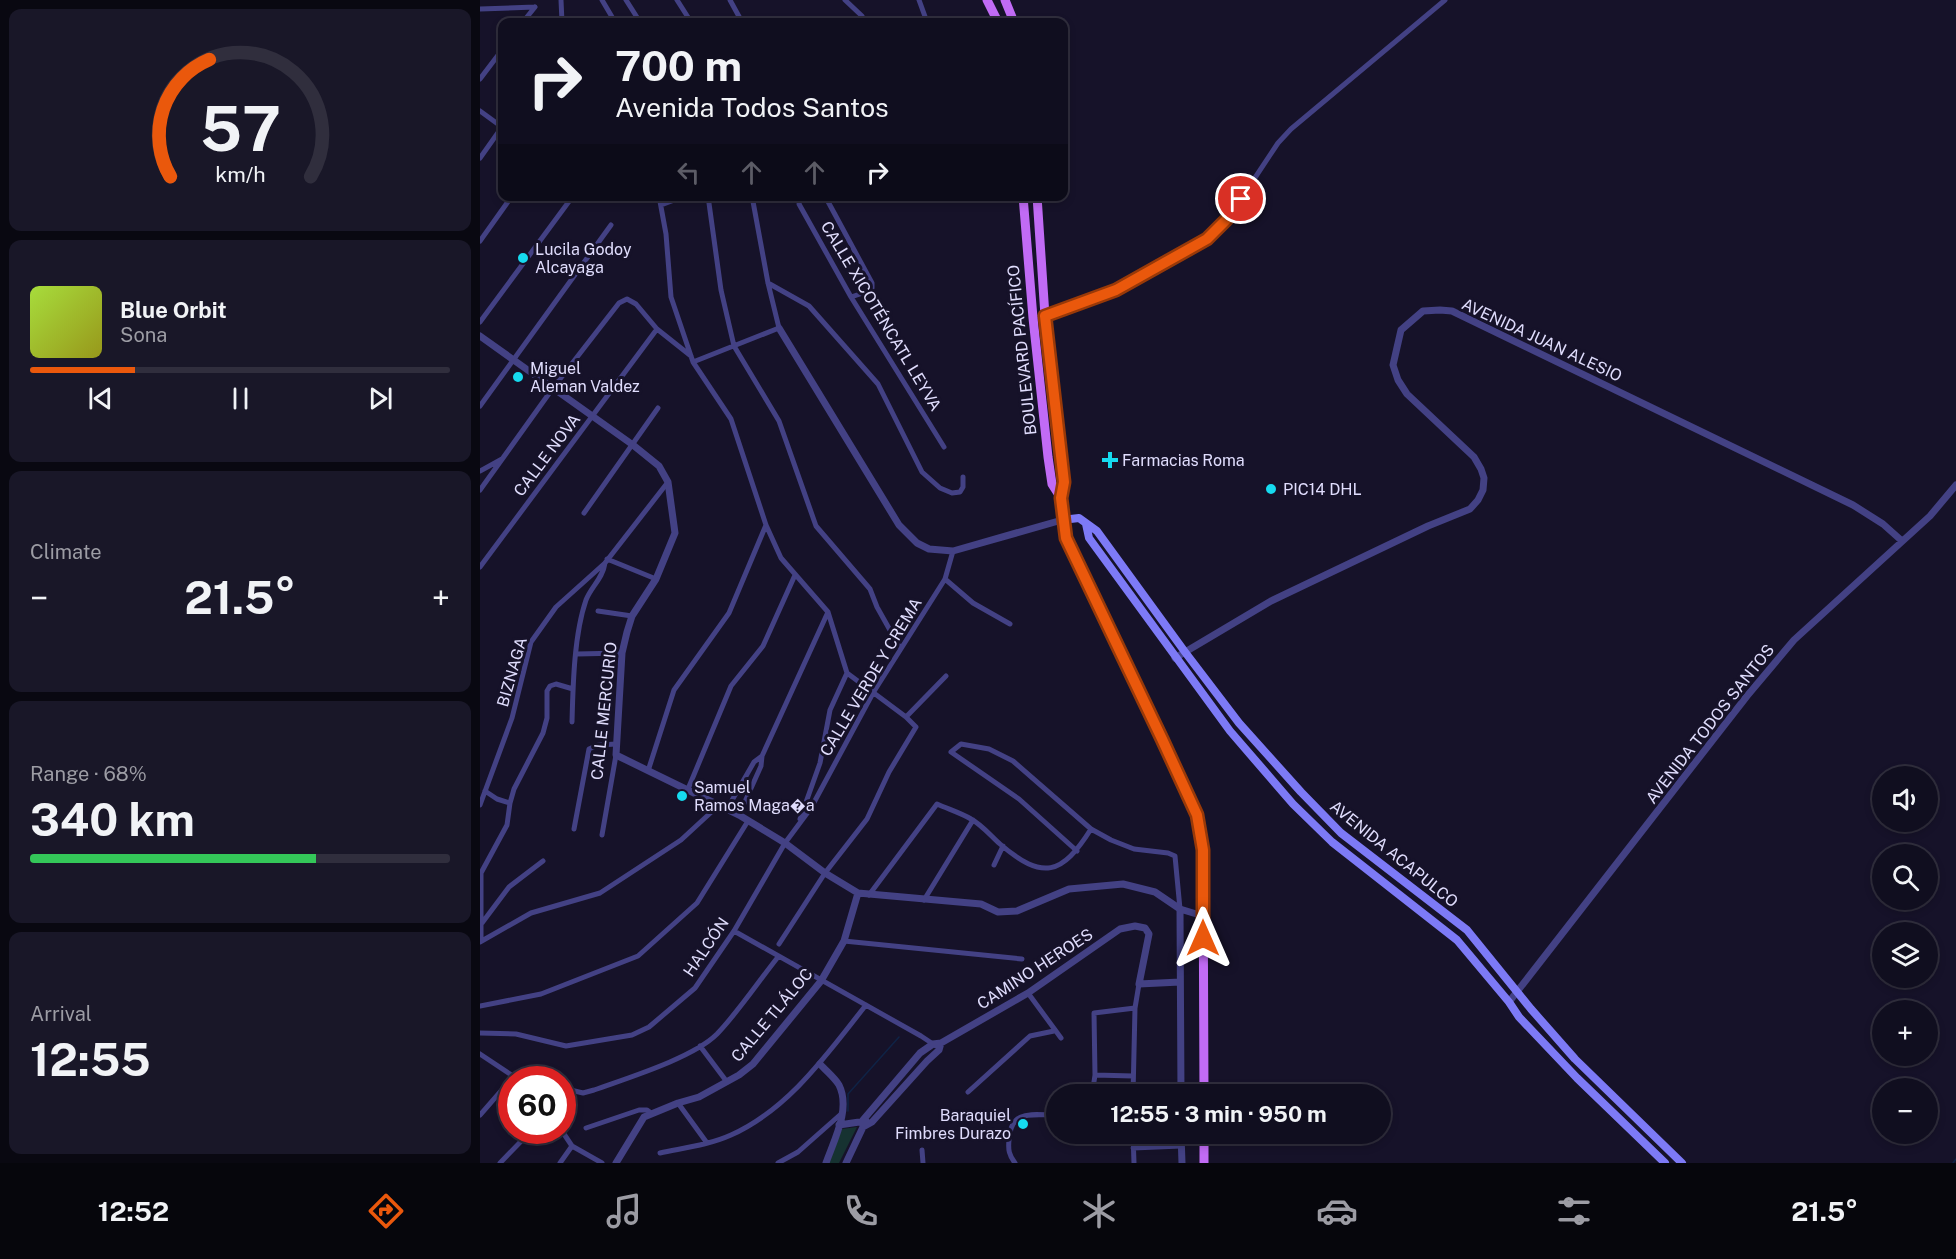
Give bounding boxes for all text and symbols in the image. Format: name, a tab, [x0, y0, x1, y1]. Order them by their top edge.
text: 700 m	[615, 41, 742, 90]
icon: right	[516, 42, 594, 120]
text: Avenida Todos Santos	[615, 91, 889, 123]
text: 57	[199, 92, 281, 165]
icon: left	[672, 156, 705, 189]
icon: ahead	[735, 156, 768, 189]
icon: ahead	[798, 156, 831, 189]
icon: right	[861, 156, 894, 189]
text: km/h	[215, 162, 265, 187]
pin	[1215, 173, 1266, 224]
icon: arrive	[1224, 182, 1257, 215]
street label: CALLE XICOTÉNCATL LEYVA	[817, 217, 946, 414]
place label: Lucila Godoy Alcayaga	[535, 240, 632, 277]
marker: Lucila Godoy Alcayaga	[516, 251, 530, 265]
street label: BOULEVARD PACÍFICO	[1003, 264, 1040, 436]
street label: AVENIDA JUAN ALESIO	[1459, 295, 1625, 385]
text: Blue Orbit	[120, 297, 227, 323]
text: Sona	[120, 323, 167, 347]
place label: Miguel Aleman Valdez	[530, 359, 640, 396]
marker: Miguel Aleman Valdez	[511, 370, 525, 384]
icon: previous	[84, 382, 117, 415]
icon: pause	[224, 382, 257, 415]
icon: next	[364, 382, 397, 415]
street label: CALLE NOVA	[510, 410, 584, 500]
place label: Farmacias Roma	[1122, 451, 1245, 470]
marker: Farmacias Roma	[1103, 453, 1117, 467]
place label: PIC14 DHL	[1283, 480, 1362, 499]
marker: PIC14 DHL	[1264, 482, 1278, 496]
text: Climate	[30, 540, 102, 564]
text: 21.5°	[184, 571, 296, 624]
text: −	[30, 579, 48, 617]
text: +	[432, 579, 450, 617]
street label: CALLE VERDE Y CREMA	[816, 594, 926, 760]
street label: BIZNAGA	[493, 635, 531, 709]
street label: CALLE MERCURIO	[587, 641, 621, 781]
street label: AVENIDA TODOS SANTOS	[1642, 641, 1778, 807]
text: Range · 68%	[30, 762, 147, 786]
map controls	[1872, 766, 1938, 1144]
button: sound	[1872, 766, 1938, 832]
place label: Samuel Ramos Maga�a	[694, 778, 815, 815]
marker: Samuel Ramos Maga�a	[675, 789, 689, 803]
text: 340 km	[30, 793, 195, 846]
street label: AVENIDA ACAPULCO	[1326, 797, 1462, 911]
button: search	[1872, 844, 1938, 910]
position arrow	[1171, 906, 1235, 970]
street label: HALCÓN	[678, 913, 733, 980]
button: layers	[1872, 922, 1938, 988]
street label: CAMINO HEROES	[974, 925, 1096, 1013]
street label: CALLE TLÁLOC	[727, 964, 817, 1066]
button: +	[1872, 1000, 1938, 1066]
text: Arrival	[30, 1002, 92, 1026]
text: 12:55	[30, 1033, 151, 1086]
speed limit sign: 60	[498, 1066, 576, 1144]
button: −	[1872, 1078, 1938, 1144]
text: 12:55 · 3 min · 950 m	[1110, 1101, 1327, 1127]
place label: Baraquiel Fimbres Durazo	[895, 1106, 1011, 1143]
marker: Baraquiel Fimbres Durazo	[1016, 1117, 1030, 1131]
icon: directions	[365, 1190, 407, 1232]
icon: music	[603, 1190, 645, 1232]
icon: phone	[840, 1190, 882, 1232]
icon: climate	[1078, 1190, 1120, 1232]
icon: car	[1316, 1190, 1358, 1232]
icon: filters	[1553, 1190, 1595, 1232]
text: 12:52	[98, 1195, 169, 1227]
text: 21.5°	[1791, 1195, 1858, 1227]

